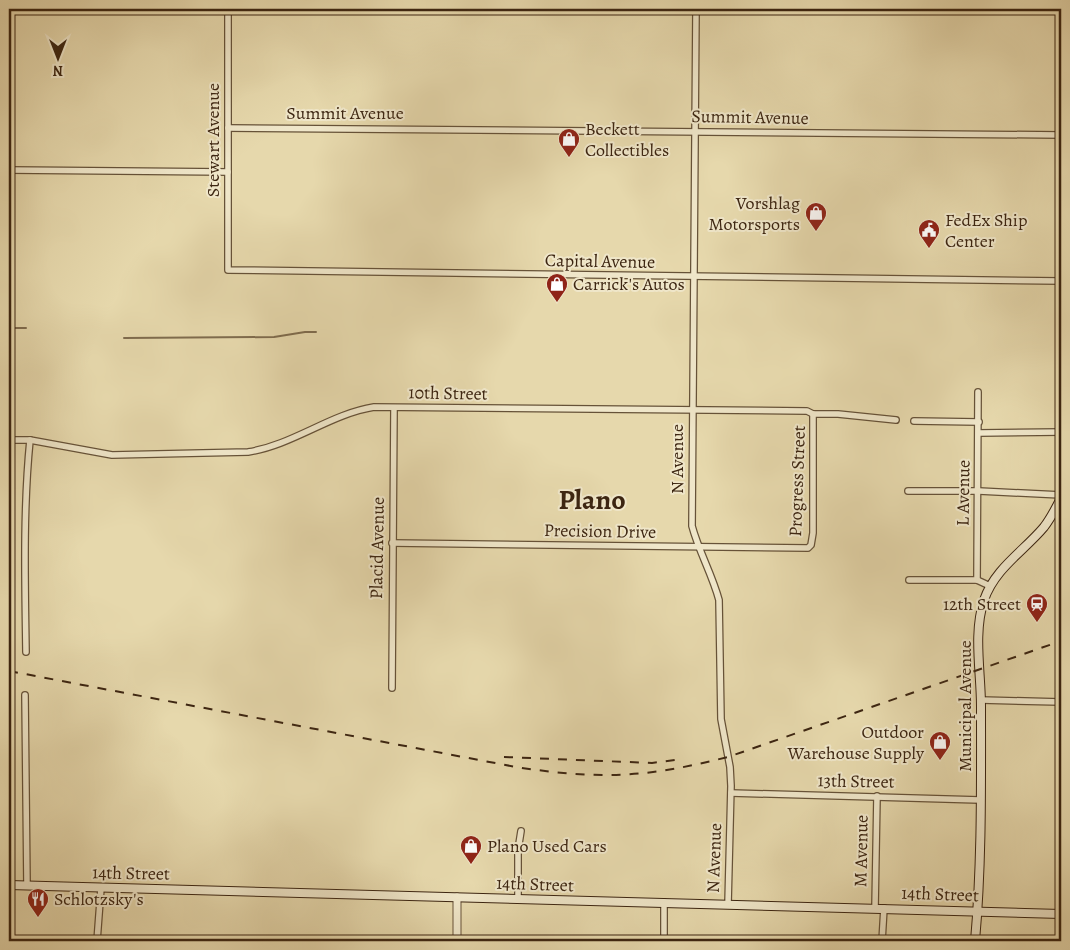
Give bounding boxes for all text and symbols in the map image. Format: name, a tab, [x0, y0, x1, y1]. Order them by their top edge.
north arrow	[32, 32, 82, 82]
text: N	[53, 61, 63, 80]
street label: Stewart Avenue	[201, 83, 225, 197]
street label: Summit Avenue	[286, 101, 404, 125]
street label: Summit Avenue	[691, 104, 809, 130]
place label: Beckett Collectibles	[585, 117, 669, 162]
shop icon: Beckett Collectibles	[557, 127, 581, 158]
place label: Vorshlag Motorsports	[709, 191, 800, 236]
shop icon: Vorshlag Motorsports	[804, 201, 828, 232]
place label: FedEx Ship Center	[945, 208, 1027, 253]
public building icon: FedEx Ship Center	[917, 218, 941, 249]
street label: Capital Avenue	[545, 248, 655, 274]
shop icon: Carrick's Autos	[545, 272, 569, 303]
place label: Carrick's Autos	[573, 272, 685, 296]
street label: 10th Street	[408, 380, 488, 406]
street label: N Avenue	[665, 424, 689, 494]
street label: Progress Street	[783, 425, 811, 537]
street label: L Avenue	[950, 460, 976, 526]
district label: Plano	[558, 481, 626, 519]
street label: Placid Avenue	[364, 497, 390, 599]
street label: Precision Drive	[544, 518, 656, 544]
place label: 12th Street	[943, 592, 1021, 616]
station icon: 12th Street	[1025, 592, 1049, 623]
street label: Municipal Avenue	[953, 640, 977, 772]
place label: Outdoor Warehouse Supply	[787, 720, 925, 765]
shop icon: Outdoor Warehouse Supply	[928, 730, 952, 761]
street label: 13th Street	[817, 768, 895, 794]
street label: M Avenue	[848, 815, 874, 887]
street label: N Avenue	[701, 823, 727, 893]
shop icon: Plano Used Cars	[459, 834, 483, 865]
place label: Plano Used Cars	[487, 834, 607, 858]
street label: 14th Street	[92, 860, 170, 886]
street label: 14th Street	[496, 871, 574, 897]
street label: 14th Street	[901, 881, 979, 907]
restaurant icon: Schlotzsky's	[26, 887, 50, 918]
place label: Schlotzsky's	[54, 887, 144, 911]

